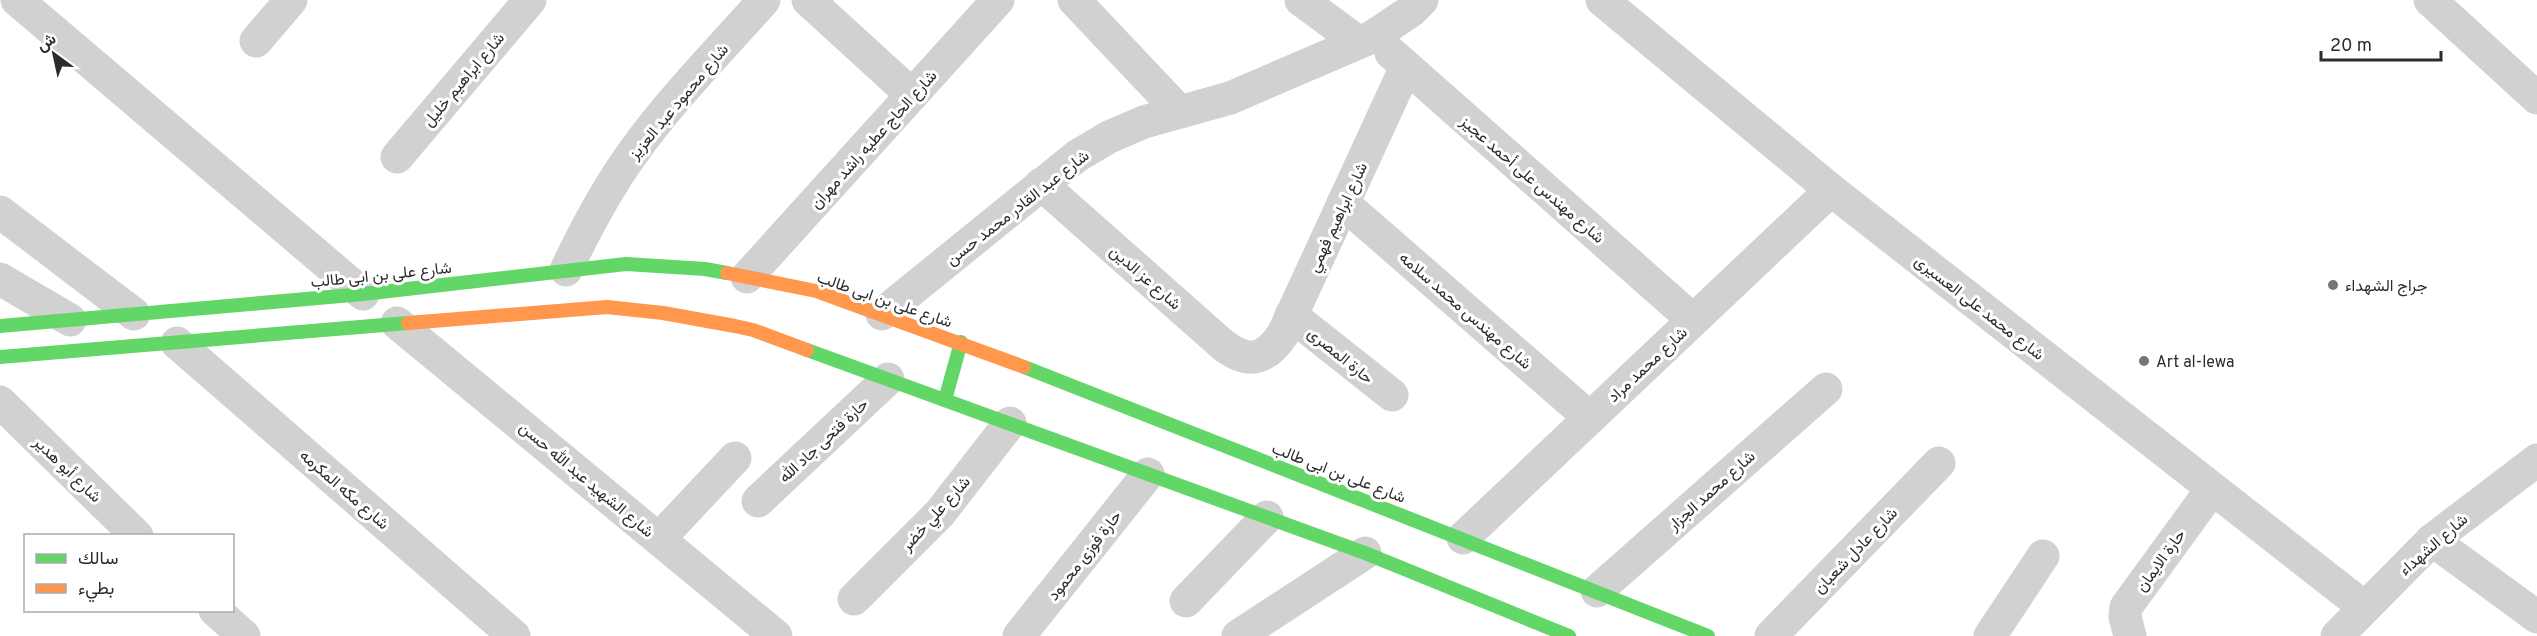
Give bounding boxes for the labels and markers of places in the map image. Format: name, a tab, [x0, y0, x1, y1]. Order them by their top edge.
place label: جراج الشهداء	[2345, 277, 2428, 297]
marker: جراج الشهداء	[2326, 278, 2340, 292]
place label: Art al-lewa	[2156, 353, 2234, 373]
marker: Art al-lewa	[2137, 354, 2151, 368]

